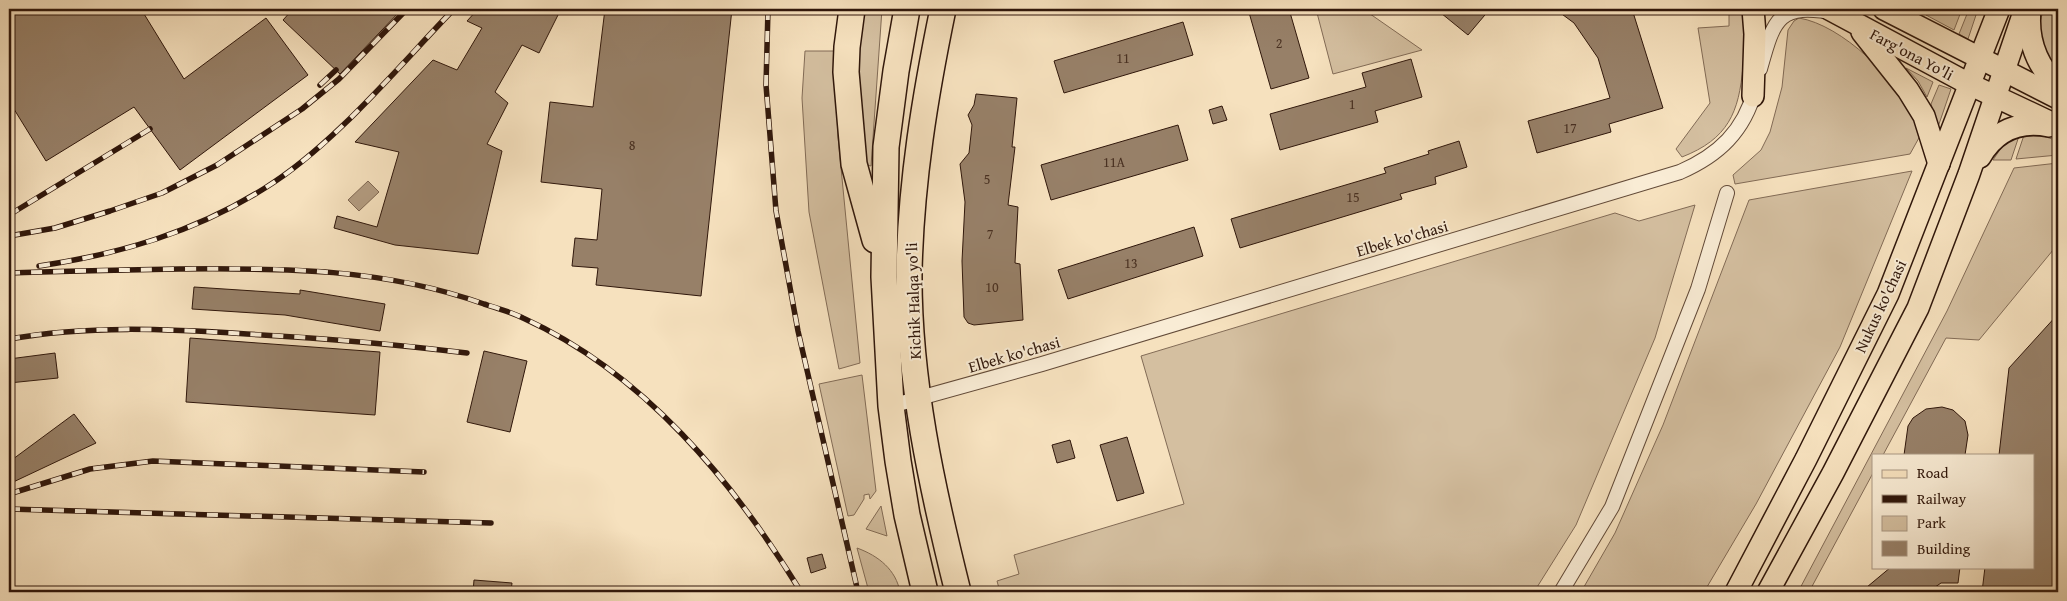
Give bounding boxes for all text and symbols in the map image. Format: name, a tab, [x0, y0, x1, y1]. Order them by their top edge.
street label: Farg'ona Yo'li	[1866, 22, 1959, 86]
house number: 2	[1276, 33, 1282, 53]
house number: 11	[1116, 48, 1130, 68]
house number: 1	[1349, 94, 1355, 114]
house number: 17	[1563, 118, 1577, 138]
house number: 8	[629, 135, 636, 155]
house number: 11A	[1103, 152, 1125, 172]
house number: 5	[984, 169, 990, 189]
house number: 15	[1346, 187, 1360, 207]
street label: Elbek ko'chasi	[1353, 213, 1451, 263]
house number: 7	[987, 224, 994, 244]
street label: Kichik Halqa yo'li	[899, 242, 927, 360]
house number: 13	[1124, 253, 1138, 273]
street label: Nukus ko'chasi	[1848, 255, 1912, 356]
house number: 10	[985, 277, 999, 297]
street label: Elbek ko'chasi	[965, 329, 1063, 379]
legend	[1872, 454, 2034, 568]
text: Road	[1917, 462, 1948, 483]
text: Railway	[1917, 488, 1967, 509]
text: Park	[1917, 512, 1946, 533]
text: Building	[1917, 538, 1971, 559]

